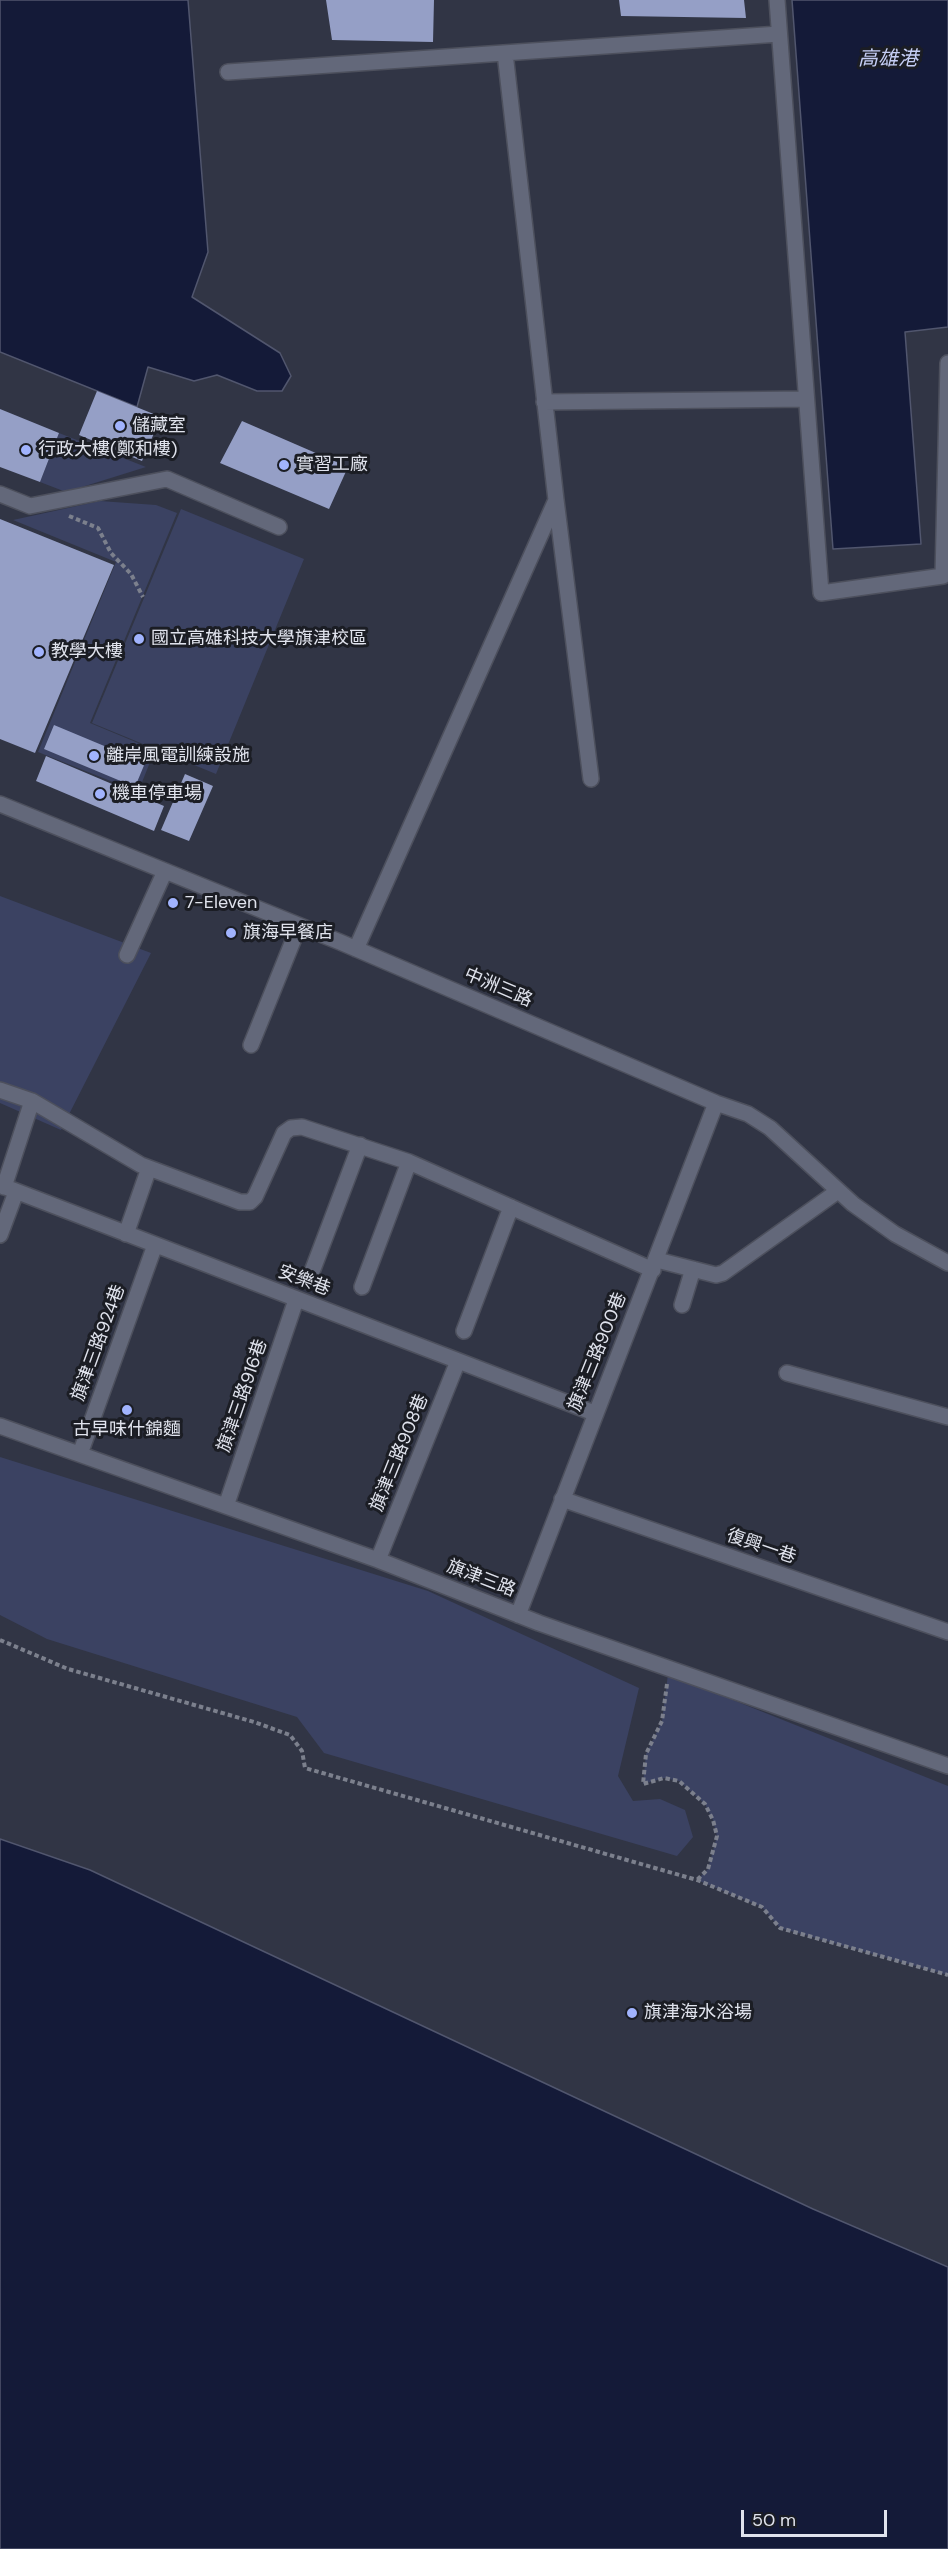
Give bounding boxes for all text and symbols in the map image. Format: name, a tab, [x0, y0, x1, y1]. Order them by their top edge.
water label: 高雄港	[858, 48, 918, 72]
place label: 儲藏室	[132, 415, 186, 437]
marker: 儲藏室	[113, 419, 127, 433]
place label: 行政大樓(鄭和樓)	[38, 439, 177, 461]
marker: 行政大樓(鄭和樓)	[19, 443, 33, 457]
place label: 實習工廠	[296, 454, 368, 476]
marker: 實習工廠	[277, 458, 291, 472]
place label: 國立高雄科技大學旗津校區	[151, 628, 367, 650]
marker: 國立高雄科技大學旗津校區	[132, 632, 146, 646]
place label: 教學大樓	[51, 641, 123, 663]
marker: 教學大樓	[32, 645, 46, 659]
place label: 離岸風電訓練設施	[106, 745, 250, 767]
marker: 離岸風電訓練設施	[87, 749, 101, 763]
place label: 機車停車場	[112, 783, 202, 805]
marker: 機車停車場	[93, 787, 107, 801]
place label: 7-Eleven	[185, 892, 257, 914]
marker: 7-Eleven	[166, 896, 180, 910]
place label: 旗海早餐店	[243, 922, 333, 944]
marker: 旗海早餐店	[224, 926, 238, 940]
street label: 中洲三路	[461, 964, 535, 1012]
street label: 安樂巷	[275, 1261, 333, 1301]
street label: 旗津三路924巷	[68, 1282, 130, 1404]
street label: 旗津三路900巷	[564, 1290, 632, 1414]
street label: 旗津三路916巷	[214, 1337, 272, 1455]
street label: 旗津三路908巷	[367, 1391, 433, 1515]
marker: 古早味什錦麵	[120, 1403, 134, 1417]
place label: 古早味什錦麵	[73, 1419, 181, 1441]
street label: 復興一巷	[723, 1525, 799, 1569]
street label: 旗津三路	[444, 1556, 518, 1602]
place label: 旗津海水浴場	[644, 2002, 752, 2024]
marker: 旗津海水浴場	[625, 2006, 639, 2020]
scale bar	[744, 2498, 890, 2536]
text: 50 m	[752, 2508, 796, 2532]

